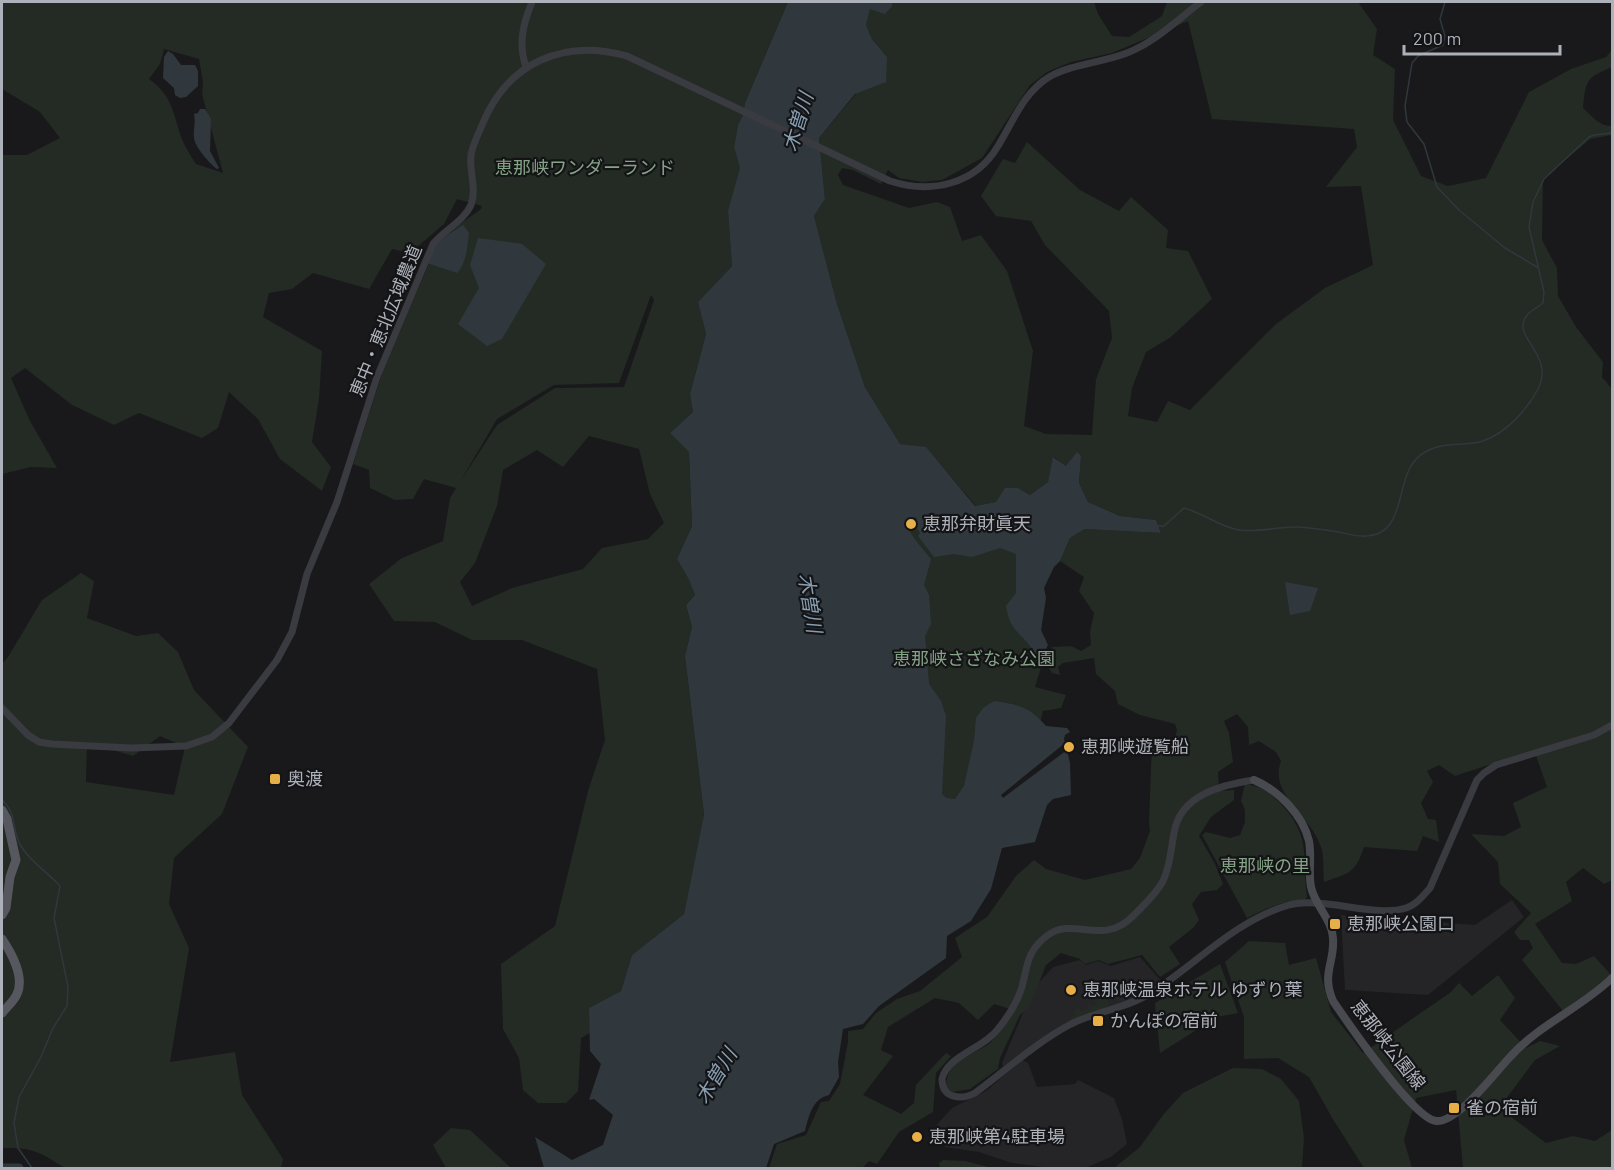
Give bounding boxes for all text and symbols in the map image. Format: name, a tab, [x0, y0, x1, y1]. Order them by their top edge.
scale bar	[1404, 18, 1560, 56]
text: 200 m	[1413, 27, 1461, 49]
water label: 木曽川	[777, 88, 818, 154]
park label: 恵那峡ワンダーランド	[495, 156, 675, 178]
street label: 恵中・恵北広域農道	[345, 241, 426, 400]
place label: 恵那弁財眞天	[923, 512, 1031, 534]
marker: 恵那弁財眞天	[904, 517, 918, 531]
water label: 木曽川	[794, 571, 828, 636]
park label: 恵那峡さざなみ公園	[893, 647, 1055, 669]
place label: 恵那峡遊覧船	[1081, 735, 1189, 757]
marker: 恵那峡遊覧船	[1062, 740, 1076, 754]
place label: 奥渡	[287, 767, 323, 789]
marker: 奥渡	[268, 772, 282, 786]
park label: 恵那峡の里	[1220, 854, 1310, 876]
place label: 恵那峡公園口	[1347, 912, 1455, 934]
marker: 恵那峡公園口	[1328, 917, 1342, 931]
place label: 恵那峡温泉ホテル ゆずり葉	[1083, 978, 1303, 1000]
marker: 恵那峡温泉ホテル ゆずり葉	[1064, 983, 1078, 997]
street label: 恵那峡公園線	[1347, 995, 1431, 1094]
place label: かんぽの宿前	[1110, 1009, 1218, 1031]
marker: かんぽの宿前	[1091, 1014, 1105, 1028]
water label: 木曽川	[689, 1042, 742, 1107]
place label: 雀の宿前	[1466, 1096, 1538, 1118]
marker: 雀の宿前	[1447, 1101, 1461, 1115]
place label: 恵那峡第4駐車場	[929, 1125, 1065, 1147]
marker: 恵那峡第4駐車場	[910, 1130, 924, 1144]

